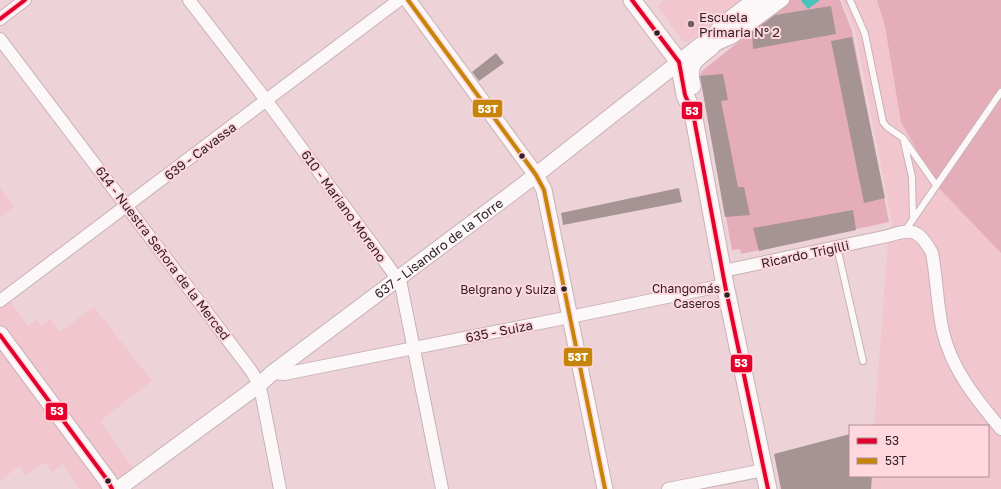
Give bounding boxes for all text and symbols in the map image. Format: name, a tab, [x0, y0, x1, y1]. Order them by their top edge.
place label: Escuela Primaria N° 2	[699, 9, 780, 40]
marker: Escuela Primaria N° 2	[686, 19, 696, 29]
unlabelled marker	[652, 28, 662, 38]
line badge: 53T	[472, 99, 503, 118]
line badge: 53	[681, 101, 703, 120]
text: 53T	[478, 102, 498, 115]
text: 53	[685, 104, 699, 117]
street label: 639 - Cavassa	[161, 119, 239, 183]
street label: 610 - Mariano Moreno	[298, 147, 390, 265]
unlabelled marker	[517, 151, 527, 161]
street label: 614 - Nuestra Señora de la Merced	[92, 163, 234, 343]
street label: 637 - Lisandro de la Torre	[371, 195, 506, 302]
street label: Ricardo Trigilli	[760, 237, 850, 271]
place label: Changomás Caseros	[652, 281, 720, 311]
place label: Belgrano y Suiza	[460, 282, 556, 297]
marker: Belgrano y Suiza	[559, 284, 569, 294]
marker: Changomás Caseros	[722, 290, 732, 300]
street label: 635 - Suiza	[464, 317, 534, 345]
line badge: 53T	[563, 347, 593, 367]
text: 53T	[568, 350, 588, 363]
line badge: 53	[730, 354, 753, 373]
text: 53	[734, 356, 748, 369]
line badge: 53	[45, 402, 68, 421]
text: 53	[50, 404, 64, 417]
legend	[849, 425, 989, 477]
text: 53	[885, 433, 899, 448]
text: 53T	[885, 453, 907, 468]
unlabelled marker	[103, 476, 113, 486]

